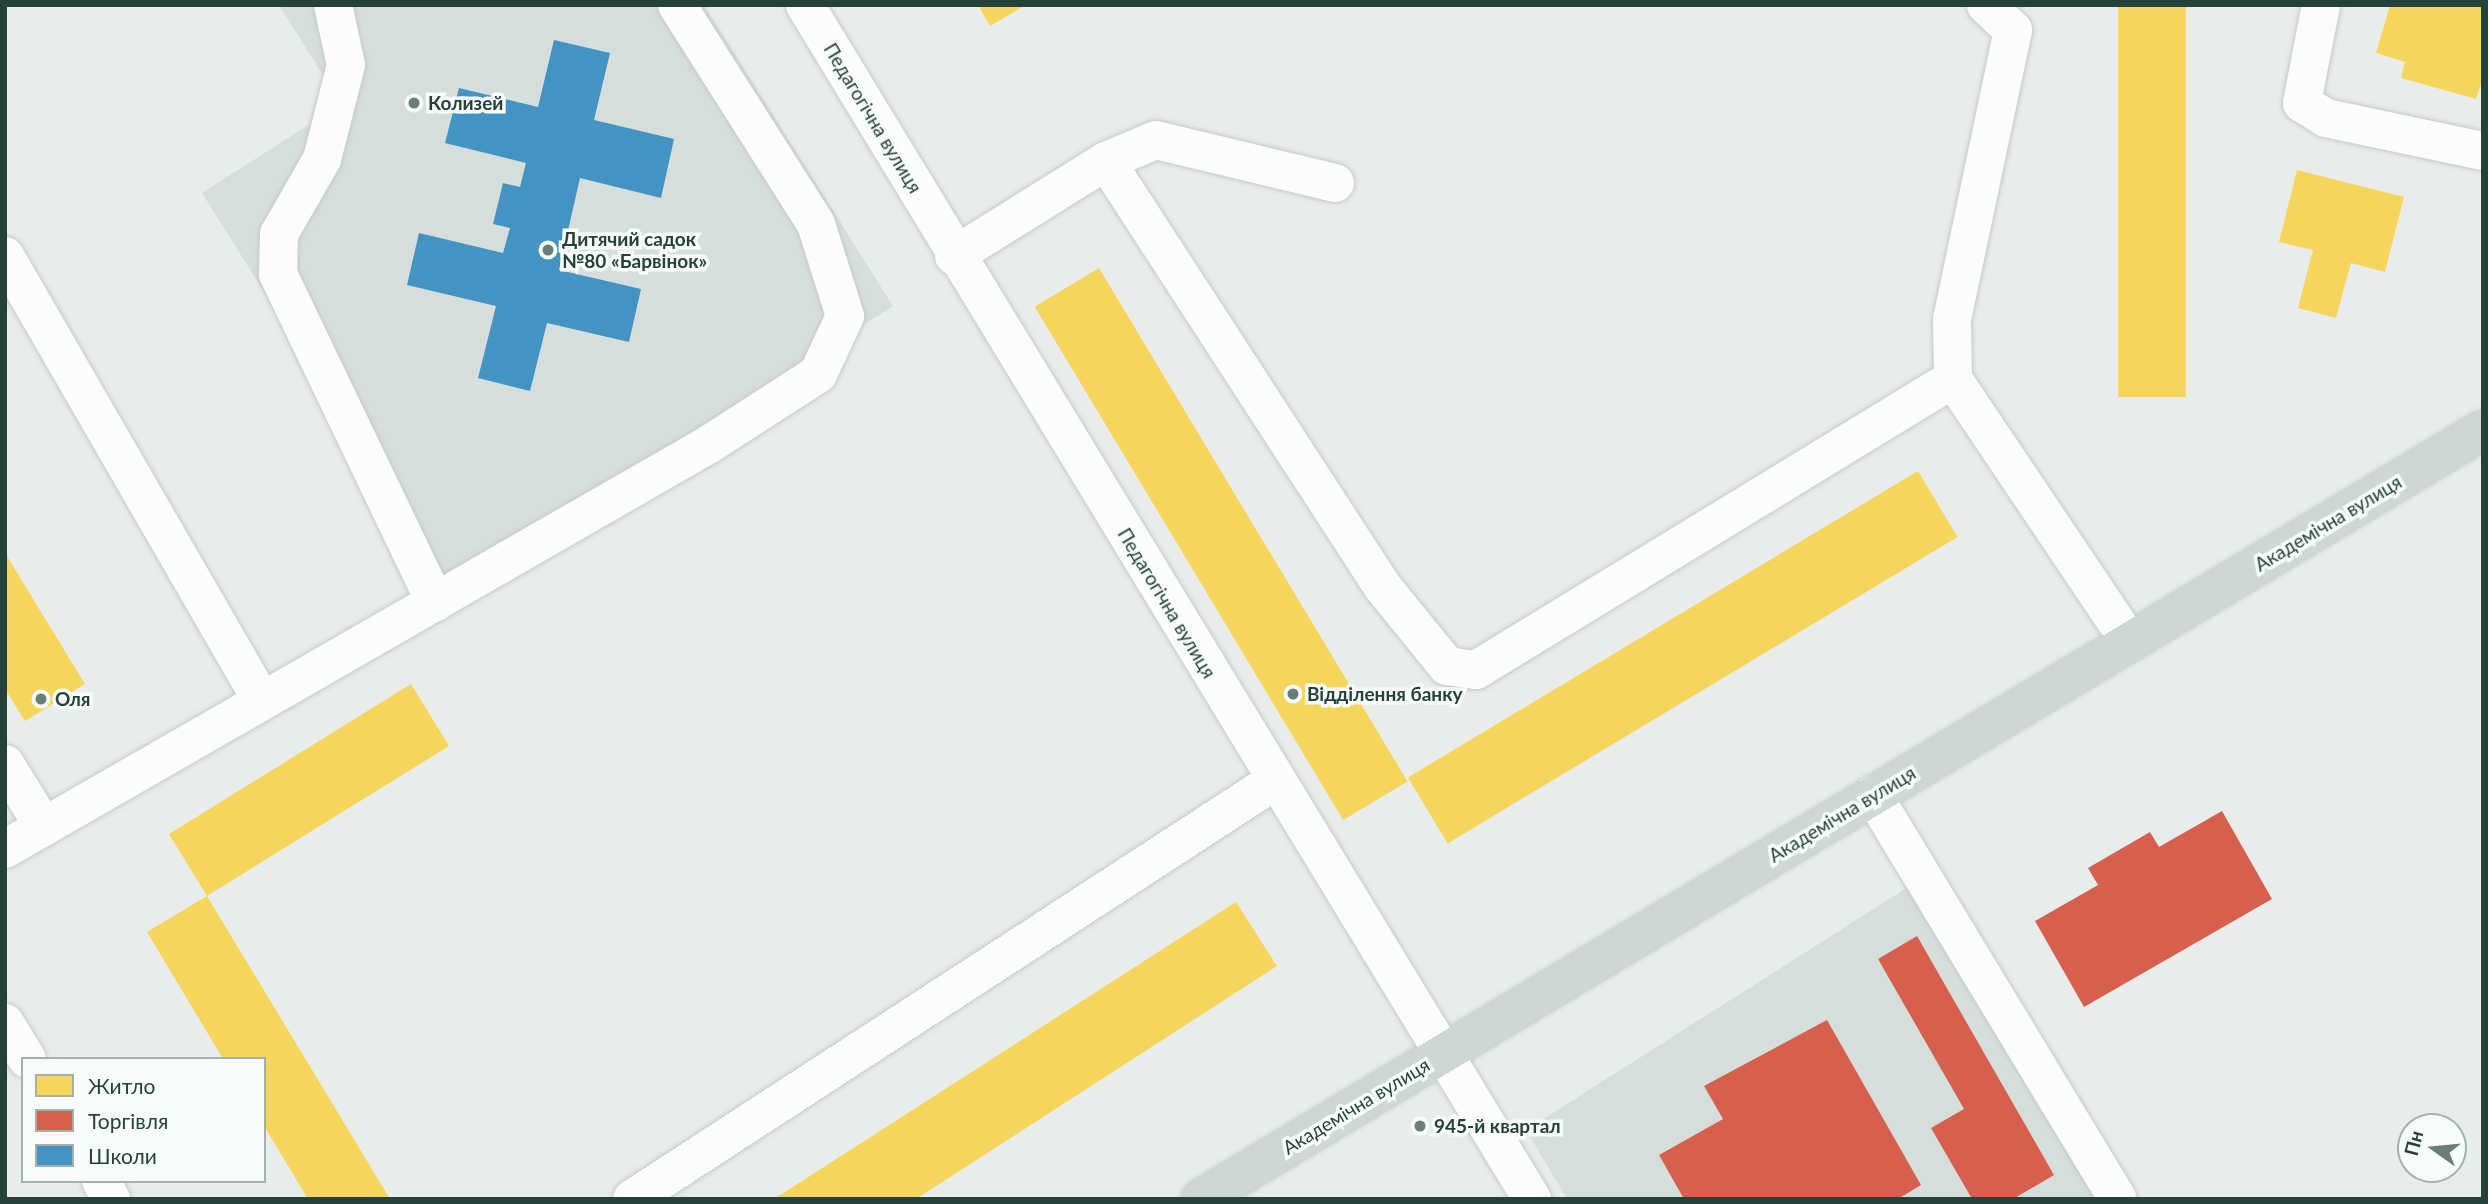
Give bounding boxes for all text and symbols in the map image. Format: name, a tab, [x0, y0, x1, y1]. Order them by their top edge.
street label: Педагогічна вулиця	[819, 39, 927, 197]
place label: Колизей	[428, 92, 503, 114]
marker: Колизей	[406, 95, 422, 111]
place label: Дитячий садок №80 «Барвінок»	[562, 228, 707, 272]
marker: Дитячий садок №80 «Барвінок»	[540, 242, 556, 258]
street label: Академічна вулиця	[2250, 470, 2406, 576]
street label: Педагогічна вулиця	[1113, 524, 1221, 682]
place label: Відділення банку	[1307, 683, 1463, 705]
marker: Відділення банку	[1285, 686, 1301, 702]
place label: Оля	[55, 688, 90, 710]
marker: Оля	[33, 691, 49, 707]
street label: Академічна вулиця	[1764, 761, 1920, 867]
street label: Академічна вулиця	[1278, 1053, 1434, 1159]
legend	[21, 1057, 266, 1183]
text: Житло	[88, 1073, 155, 1098]
text: Торгівля	[88, 1108, 168, 1133]
north arrow	[2397, 1113, 2467, 1183]
place label: 945-й квартал	[1434, 1115, 1561, 1137]
marker: 945-й квартал	[1412, 1118, 1428, 1134]
text: Пн	[2399, 1128, 2427, 1158]
text: Школи	[88, 1143, 157, 1168]

